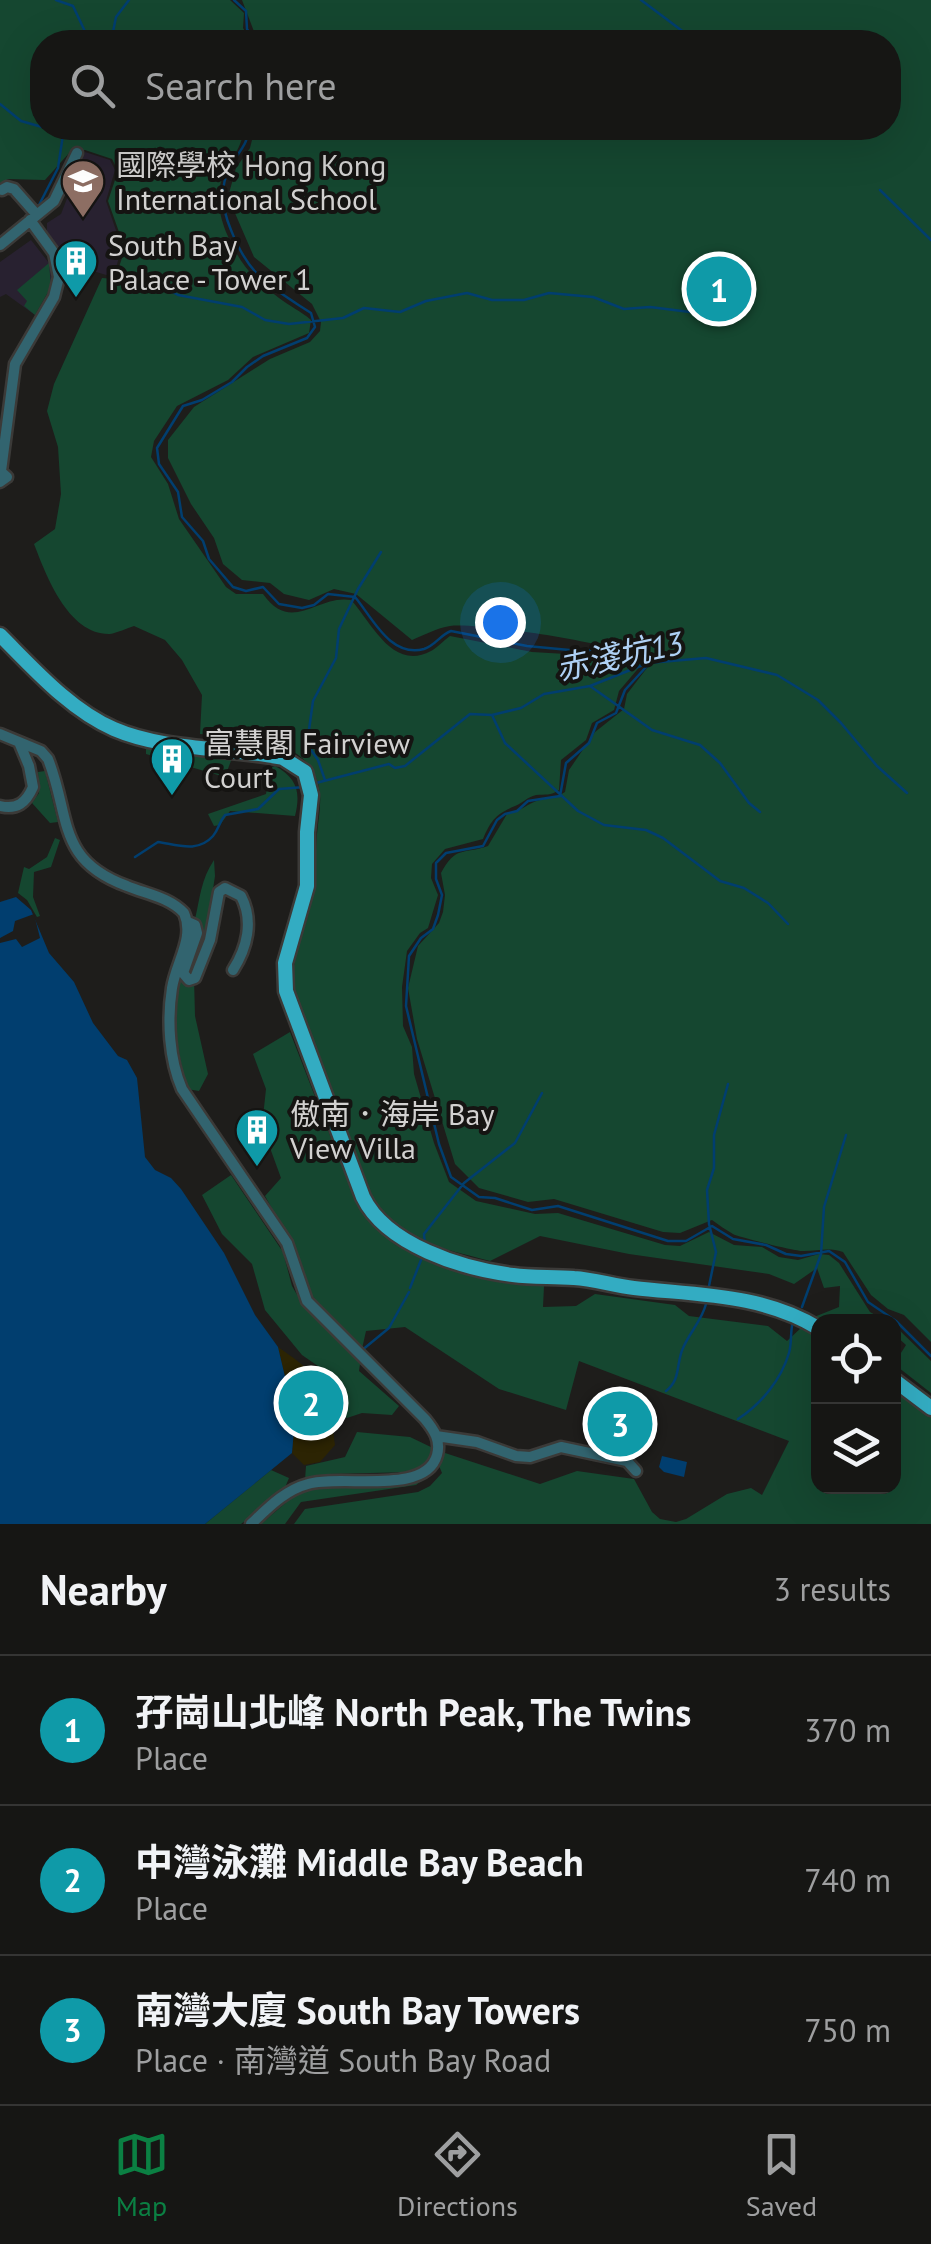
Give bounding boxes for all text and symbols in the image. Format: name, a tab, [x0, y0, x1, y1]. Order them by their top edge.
search box	[30, 30, 901, 140]
icon: search	[65, 58, 120, 113]
text: Search here	[145, 61, 337, 110]
place label: 國際學校 Hong Kong International School	[116, 145, 386, 218]
school or university icon: 國際學校 Hong Kong International School	[60, 158, 106, 219]
place label: South Bay Palace - Tower 1	[108, 225, 312, 298]
building icon: South Bay Palace - Tower 1	[53, 238, 99, 299]
pin: 1	[686, 252, 752, 326]
your location	[475, 597, 526, 648]
water label: 赤淺坑13	[551, 621, 687, 689]
place label: 富慧閣 Fairview Court	[204, 723, 410, 796]
building icon: 富慧閣 Fairview Court	[149, 736, 195, 797]
place label: 傲南．海岸 Bay View Villa	[289, 1094, 494, 1167]
building icon: 傲南．海岸 Bay View Villa	[234, 1107, 280, 1168]
map controls	[811, 1314, 901, 1494]
button: locate	[811, 1314, 901, 1404]
pin: 2	[278, 1366, 344, 1440]
pin: 3	[588, 1386, 652, 1462]
button: layers	[811, 1404, 901, 1494]
text: Nearby	[40, 1562, 167, 1617]
text: 3 results	[773, 1568, 891, 1610]
text: 孖崗山北峰 North Peak, The Twins	[135, 1687, 691, 1736]
text: 1	[63, 1709, 82, 1751]
text: 370 m	[804, 1709, 891, 1751]
text: Place	[135, 1737, 208, 1779]
text: 中灣泳灘 Middle Bay Beach	[135, 1837, 584, 1886]
text: 2	[63, 1859, 82, 1901]
text: 740 m	[804, 1859, 891, 1901]
text: Place	[135, 1887, 208, 1929]
text: 南灣大廈 South Bay Towers	[135, 1985, 580, 2034]
text: 3	[63, 2009, 82, 2051]
text: 750 m	[804, 2009, 891, 2051]
text: Place · 南灣道 South Bay Road	[135, 2039, 551, 2081]
tab: Map	[114, 2127, 169, 2224]
tab: Directions	[397, 2127, 518, 2224]
tab: Saved	[746, 2127, 817, 2224]

